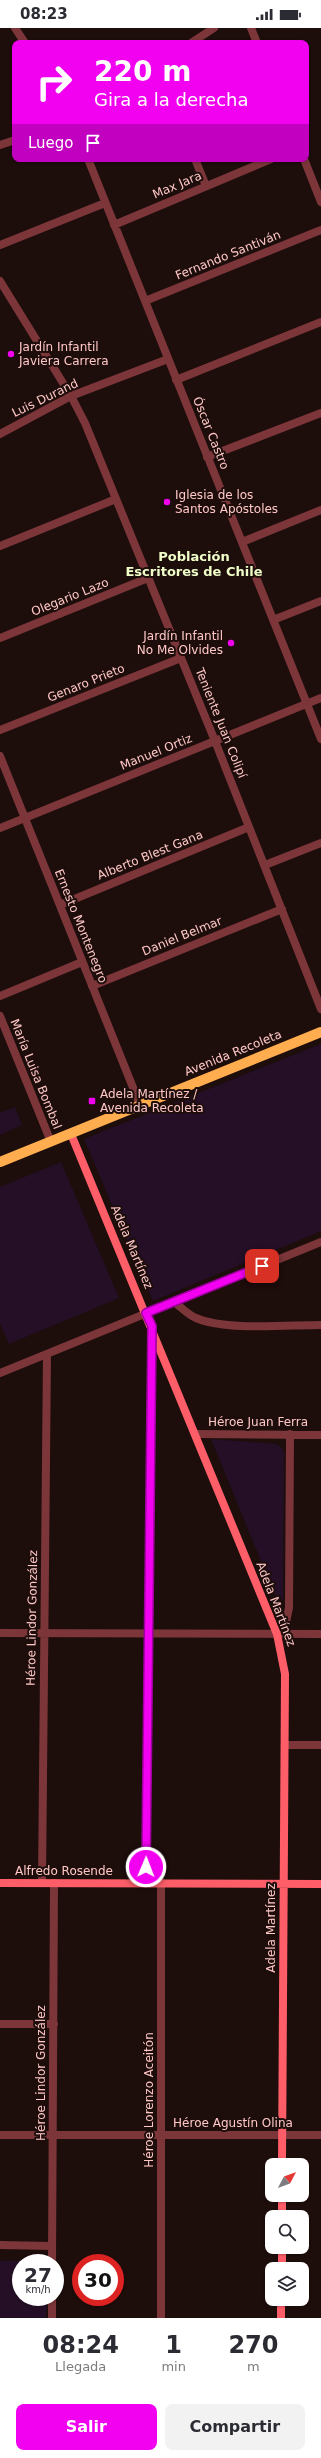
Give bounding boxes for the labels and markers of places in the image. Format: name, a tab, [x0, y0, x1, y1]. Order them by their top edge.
place label: Jardín Infantil Javiera Carrera	[18, 340, 109, 368]
marker: Jardín Infantil Javiera Carrera	[6, 349, 16, 359]
place label: Iglesia de los Santos Apóstoles	[175, 488, 278, 516]
marker: Iglesia de los Santos Apóstoles	[162, 497, 172, 507]
place label: Jardín Infantil No Me Olvides	[137, 629, 223, 657]
marker: Jardín Infantil No Me Olvides	[226, 638, 236, 648]
place label: Adela Martínez / Avenida Recoleta	[100, 1087, 204, 1115]
marker: Adela Martínez / Avenida Recoleta	[87, 1096, 97, 1106]
pin	[245, 1249, 279, 1283]

